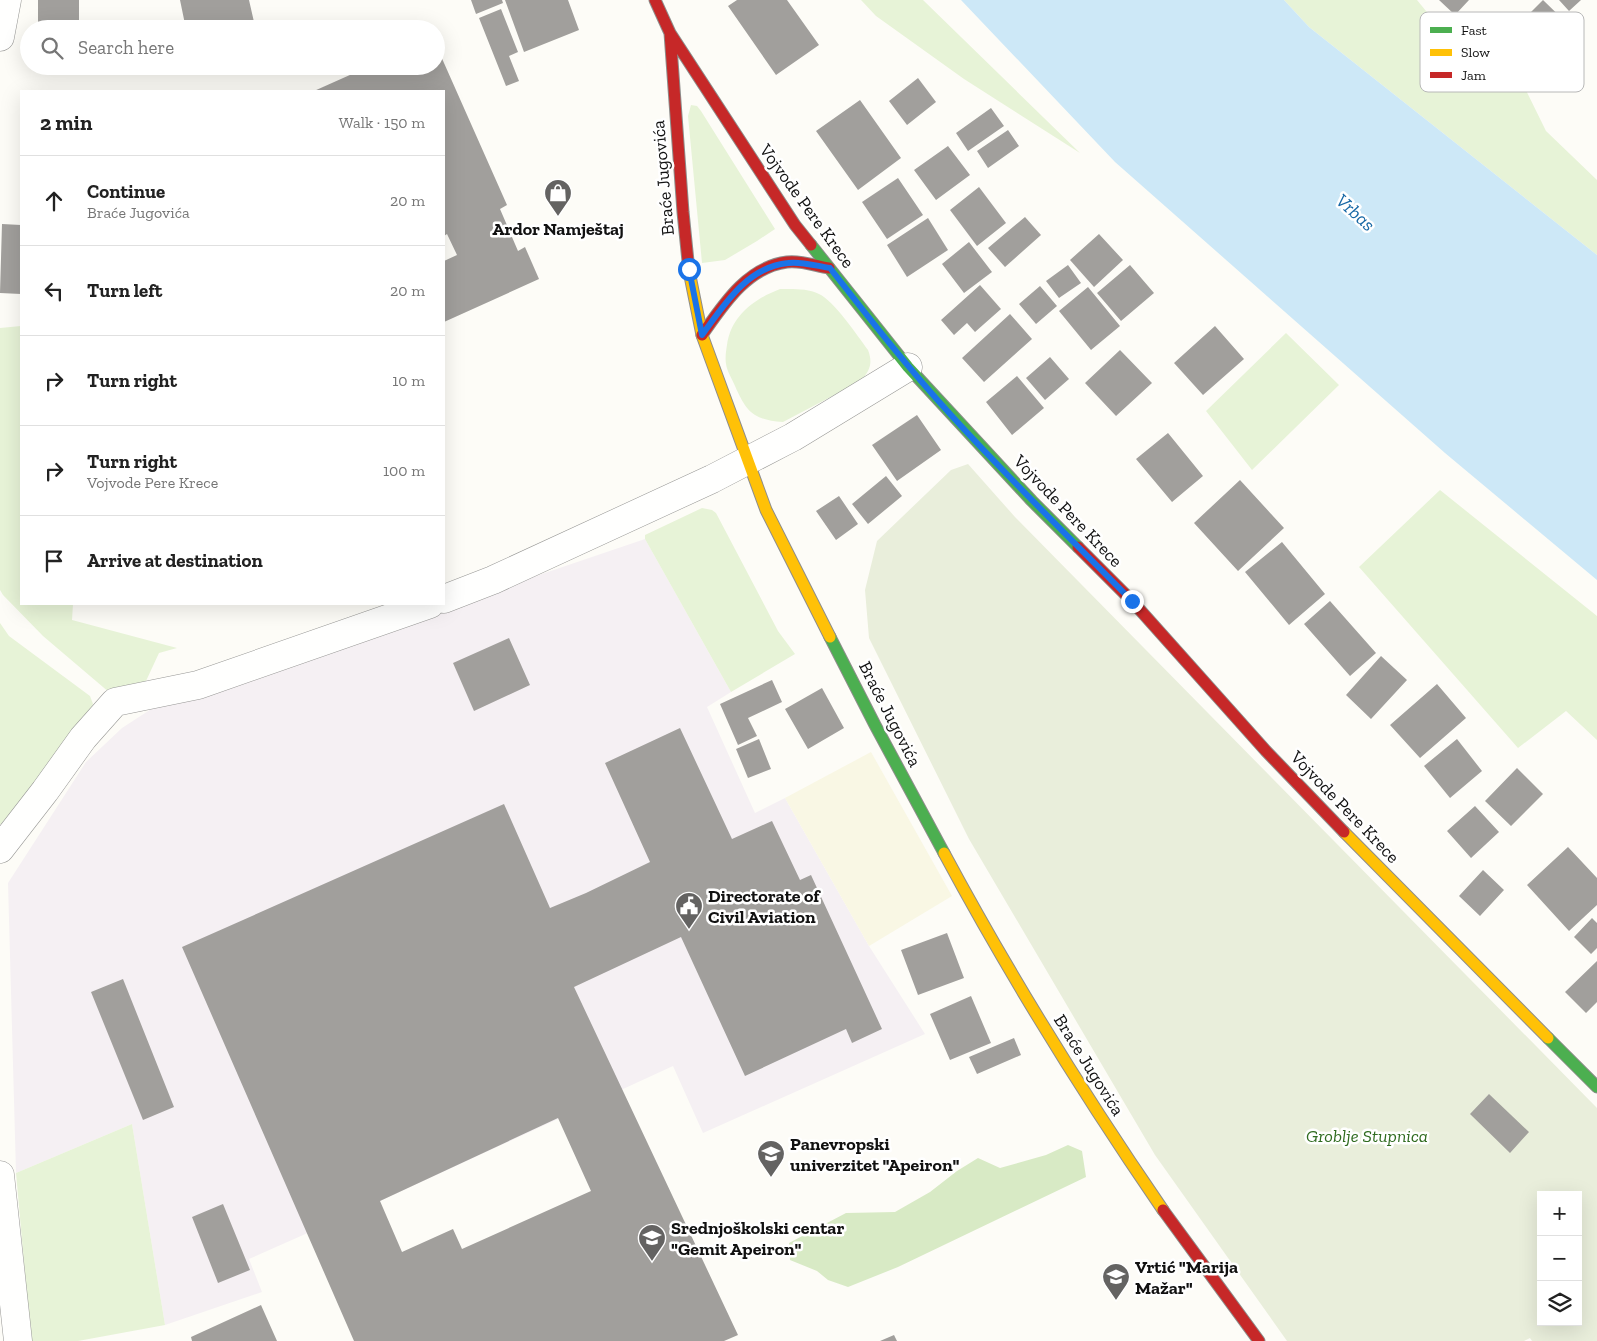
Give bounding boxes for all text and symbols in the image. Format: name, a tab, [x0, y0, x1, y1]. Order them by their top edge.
legend	[1420, 12, 1584, 92]
search box	[20, 20, 445, 75]
text: Fast	[1461, 22, 1488, 39]
icon: search	[38, 34, 66, 62]
text: Search here	[78, 36, 174, 59]
text: Slow	[1461, 44, 1490, 61]
text: Jam	[1461, 67, 1486, 84]
text: 2 min	[40, 110, 92, 135]
text: Walk · 150 m	[339, 113, 425, 132]
street label: Braće Jugovića	[647, 119, 679, 237]
street label: Vojvode Pere Krece	[754, 139, 859, 272]
shop icon: Ardor Namještaj	[543, 178, 573, 217]
text: Continue	[87, 180, 165, 203]
icon: ahead	[40, 187, 68, 215]
water label: Vrbas	[1331, 189, 1380, 236]
text: 20 m	[390, 191, 425, 210]
text: Braće Jugovića	[87, 203, 190, 222]
place label: Ardor Namještaj	[492, 218, 624, 240]
route start	[678, 258, 701, 281]
icon: left	[40, 277, 68, 305]
text: Turn left	[87, 279, 162, 302]
text: 20 m	[390, 281, 425, 300]
icon: right	[40, 367, 68, 395]
text: Turn right	[87, 369, 177, 392]
text: 10 m	[392, 371, 425, 390]
text: Turn right	[87, 450, 177, 473]
street label: Vojvode Pere Krece	[1008, 450, 1127, 572]
icon: right	[40, 457, 68, 485]
text: 100 m	[383, 461, 425, 480]
text: Vojvode Pere Krece	[87, 473, 218, 492]
icon: arrive	[40, 547, 68, 575]
text: Arrive at destination	[87, 549, 263, 572]
route end	[1121, 590, 1144, 613]
street label: Braće Jugovića	[854, 657, 926, 771]
street label: Vojvode Pere Krece	[1285, 746, 1404, 868]
place label: Directorate of Civil Aviation	[708, 885, 821, 928]
public building icon: Directorate of Civil Aviation	[674, 891, 704, 930]
street label: Braće Jugovića	[1049, 1010, 1129, 1120]
park label: Groblje Stupnica	[1306, 1125, 1428, 1147]
place label: Panevropski univerzitet "Apeiron"	[790, 1133, 959, 1176]
school or university icon: Panevropski univerzitet "Apeiron"	[756, 1139, 786, 1178]
map controls	[1537, 1191, 1582, 1326]
button: +	[1537, 1191, 1582, 1236]
place label: Srednjoškolski centar "Gemit Apeiron"	[671, 1217, 844, 1260]
school or university icon: Srednjoškolski centar "Gemit Apeiron"	[637, 1223, 667, 1262]
button: −	[1537, 1236, 1582, 1281]
place label: Vrtić "Marija Mažar"	[1135, 1256, 1238, 1299]
school or university icon: Vrtić "Marija Mažar"	[1101, 1262, 1131, 1301]
button: layers	[1537, 1281, 1582, 1326]

